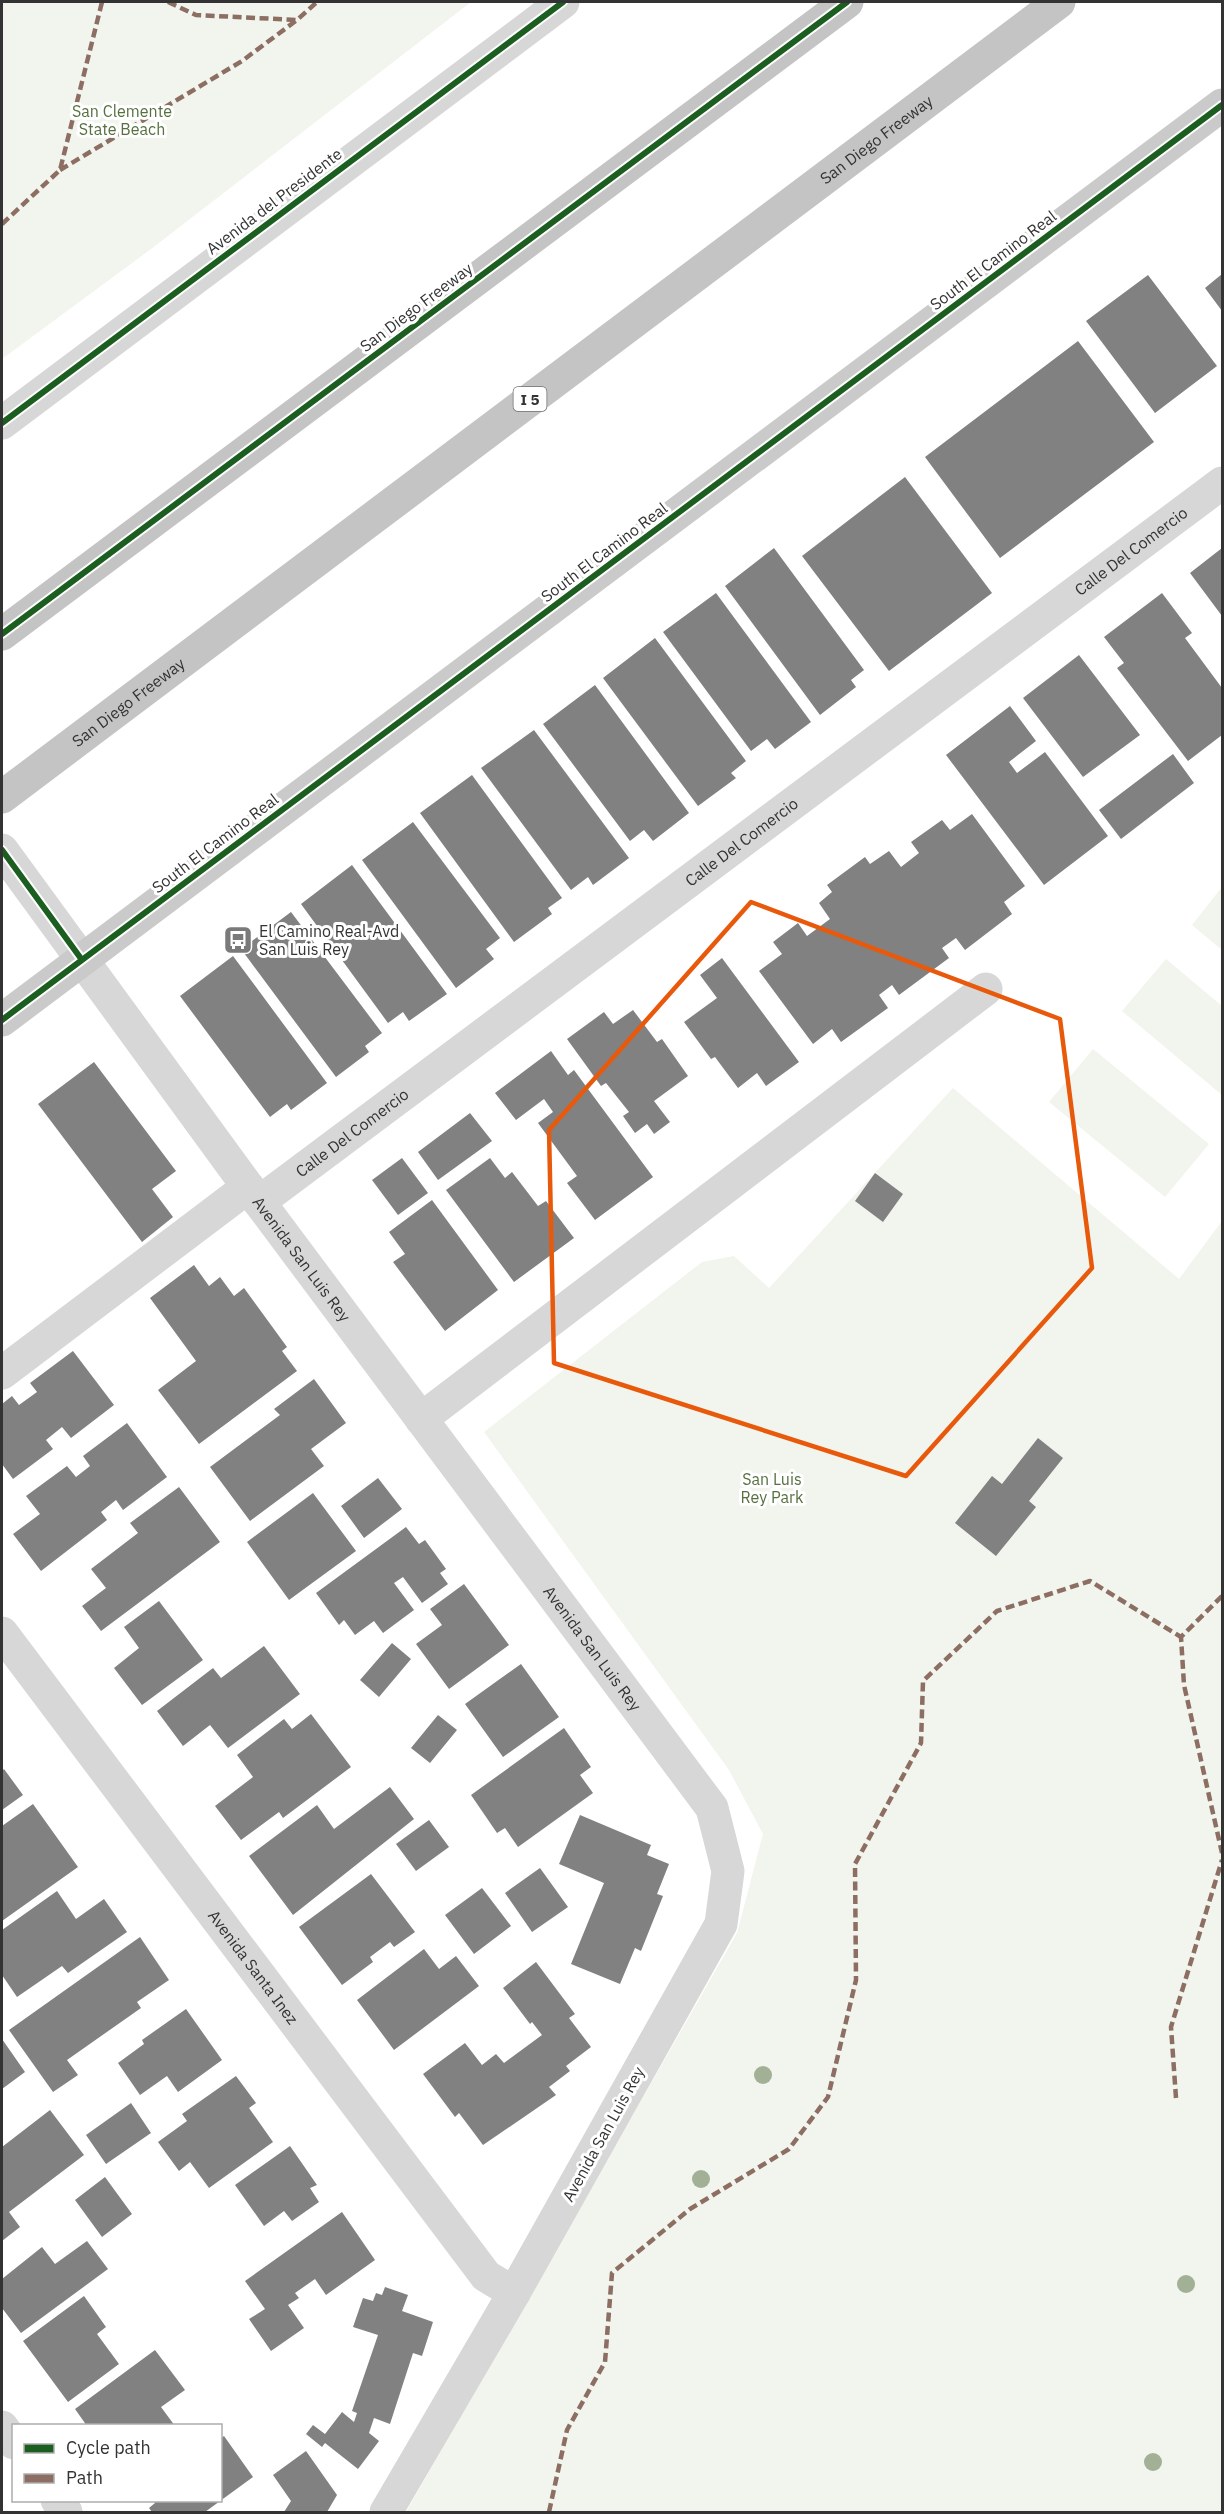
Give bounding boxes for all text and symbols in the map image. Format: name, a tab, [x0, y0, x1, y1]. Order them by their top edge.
street label: San Diego Freeway	[816, 91, 937, 188]
park label: San Clemente State Beach	[72, 101, 172, 139]
street label: Avenida del Presidente	[202, 143, 346, 259]
street label: South El Camino Real	[926, 206, 1060, 314]
street label: San Diego Freeway	[356, 258, 476, 356]
road number: I 5	[514, 387, 546, 411]
street label: South El Camino Real	[537, 498, 671, 606]
street label: Calle Del Comercio	[1070, 502, 1191, 600]
street label: San Diego Freeway	[68, 653, 189, 751]
street label: South El Camino Real	[148, 789, 282, 897]
street label: Calle Del Comercio	[681, 793, 802, 891]
place label: El Camino Real-Avd San Luis Rey	[259, 921, 399, 959]
bus stop icon: El Camino Real-Avd San Luis Rey	[222, 924, 254, 956]
street label: Calle Del Comercio	[292, 1084, 412, 1181]
street label: Avenida San Luis Rey	[248, 1192, 355, 1325]
park label: San Luis Rey Park	[741, 1469, 804, 1507]
street label: Avenida San Luis Rey	[539, 1582, 646, 1715]
street label: Avenida Santa Inez	[204, 1906, 303, 2028]
street label: Avenida San Luis Rey	[558, 2063, 648, 2205]
legend	[12, 2424, 222, 2502]
text: Cycle path	[66, 2436, 151, 2459]
text: Path	[66, 2466, 103, 2489]

